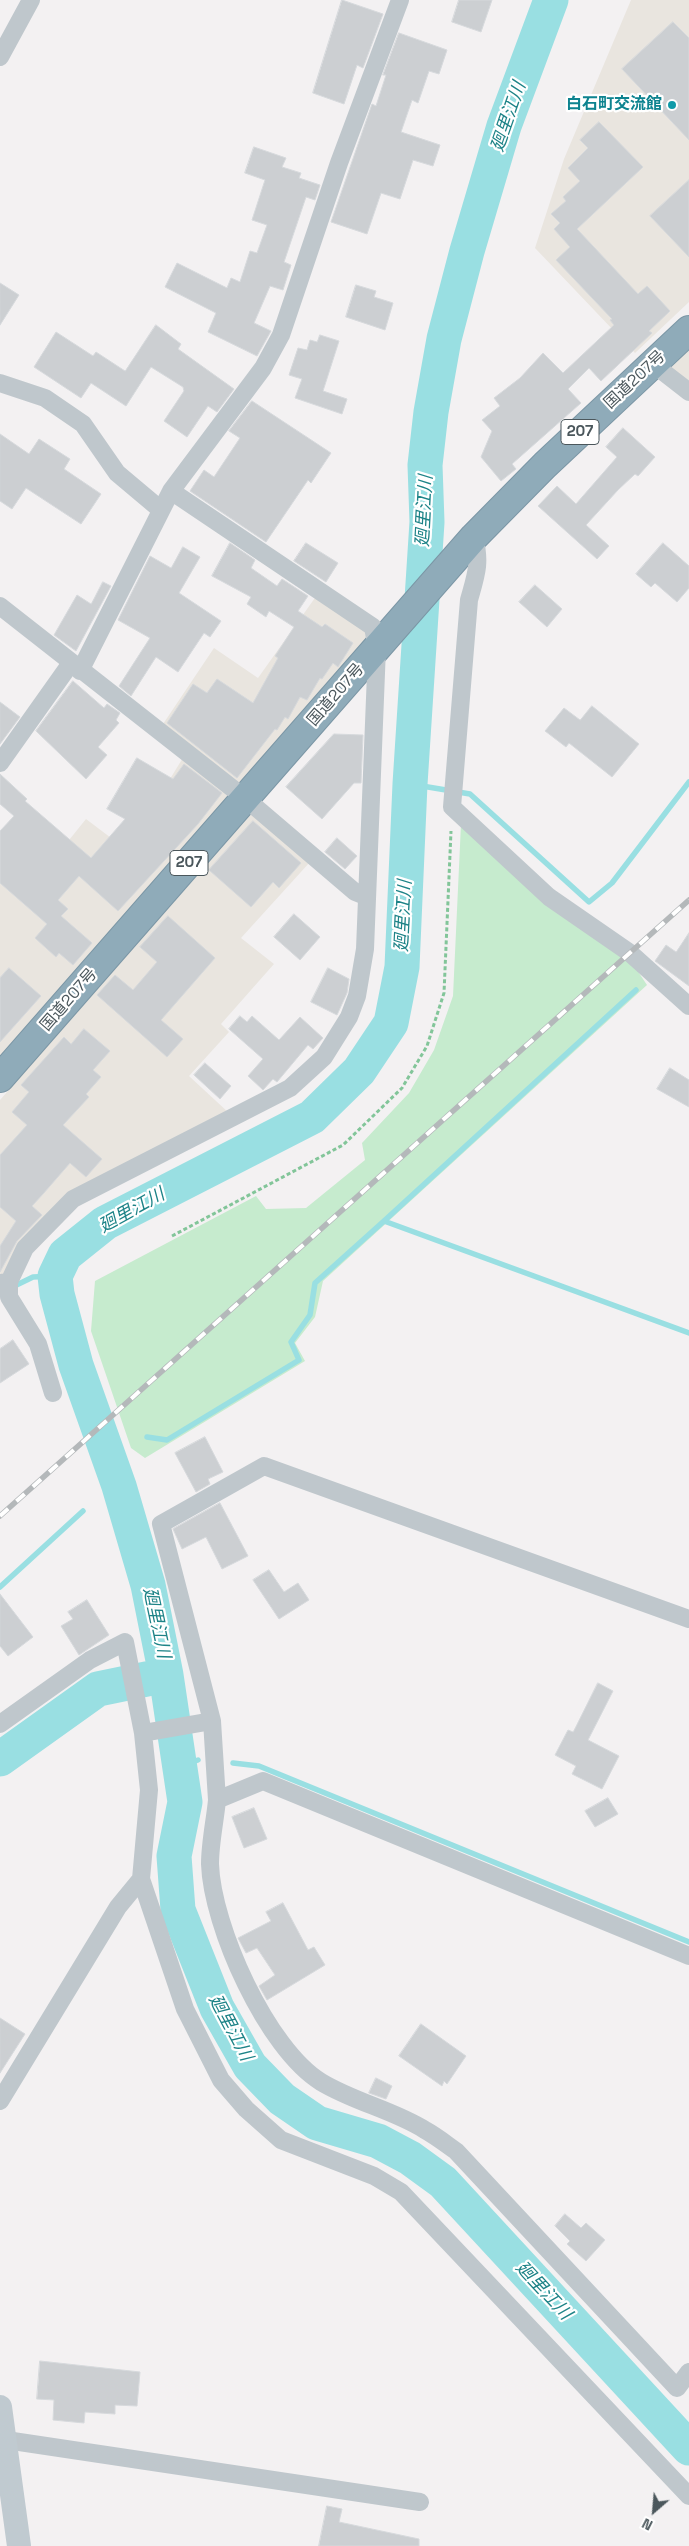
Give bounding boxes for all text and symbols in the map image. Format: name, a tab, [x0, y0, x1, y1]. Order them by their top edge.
water label: 廻里江川	[487, 79, 531, 155]
place label: 白石町交流館	[566, 95, 662, 115]
marker: 白石町交流館	[666, 99, 678, 111]
street label: 国道207号	[600, 347, 670, 413]
road number: 207	[561, 420, 599, 444]
water label: 廻里江川	[412, 474, 438, 548]
street label: 国道207号	[304, 660, 368, 730]
road number: 207	[170, 850, 208, 876]
water label: 廻里江川	[391, 879, 417, 953]
street label: 国道207号	[37, 965, 101, 1035]
water label: 廻里江川	[95, 1184, 169, 1238]
water label: 廻里江川	[138, 1586, 174, 1660]
water label: 廻里江川	[204, 1991, 256, 2065]
water label: 廻里江川	[511, 2257, 575, 2325]
north arrow	[629, 2486, 679, 2536]
text: N	[639, 2514, 655, 2535]

